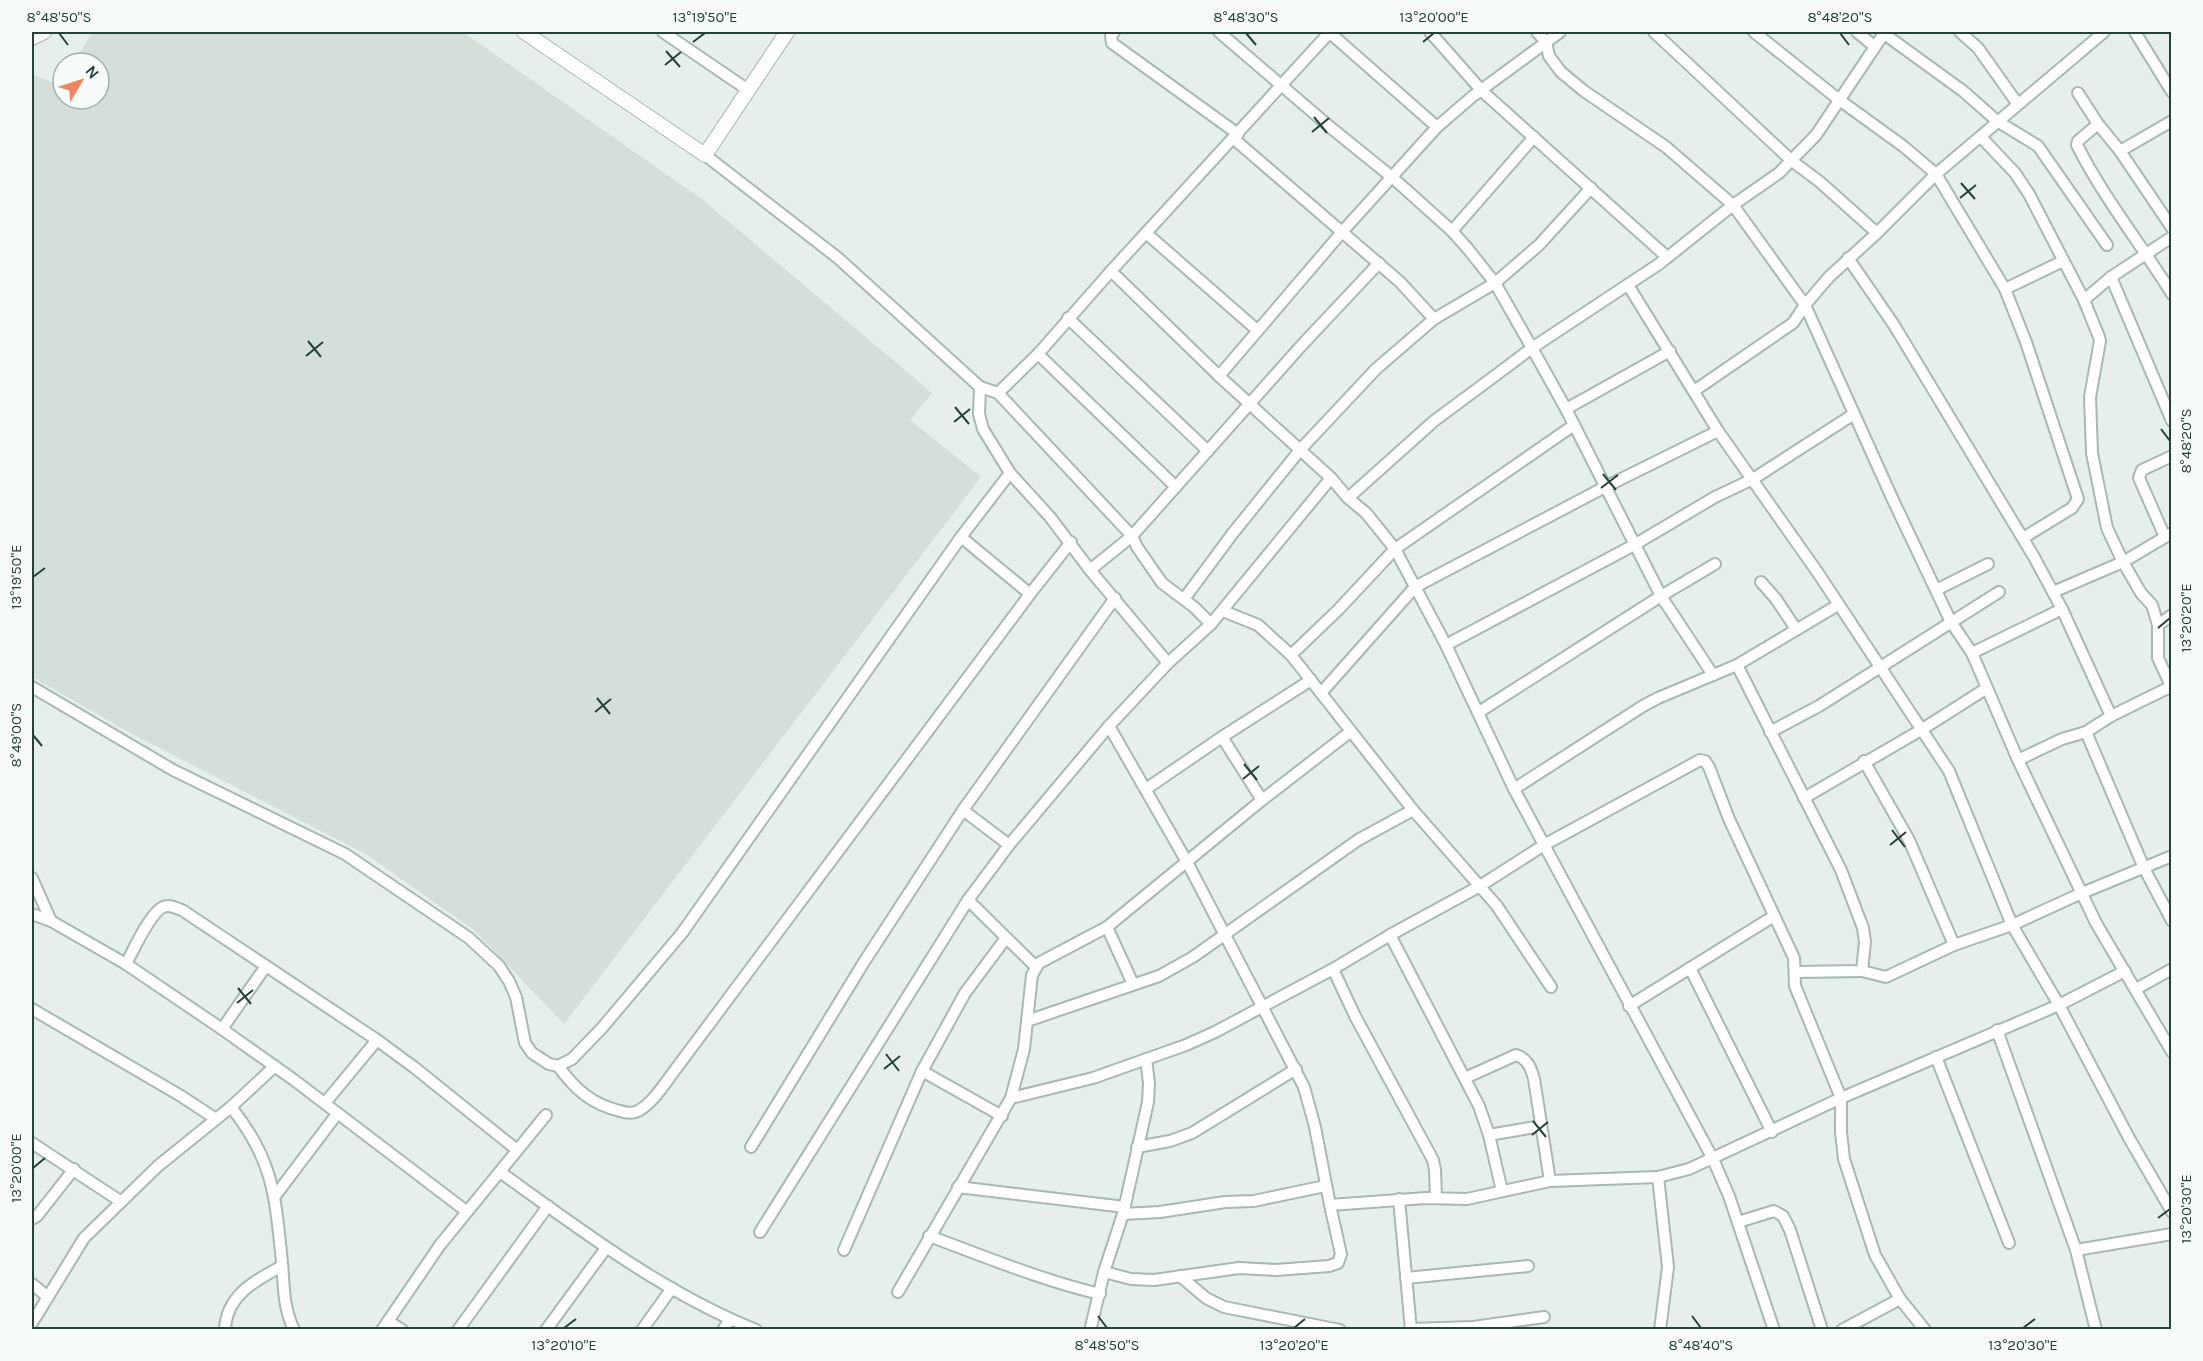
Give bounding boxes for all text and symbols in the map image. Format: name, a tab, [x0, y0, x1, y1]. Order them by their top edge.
text: 8°48'50"S	[27, 8, 91, 26]
text: 13°19'50"E	[673, 8, 737, 26]
text: 8°48'30"S	[1213, 8, 1279, 26]
text: 13°20'00"E	[1399, 8, 1469, 26]
text: 8°48'20"S	[1807, 8, 1873, 26]
north arrow	[51, 51, 111, 111]
text: N	[81, 61, 103, 82]
text: 8°48'20"S	[2177, 408, 2195, 474]
text: 13°19'50"E	[7, 545, 25, 609]
text: 13°20'20"E	[2177, 583, 2195, 653]
text: 8°49'00"S	[7, 703, 25, 767]
text: 13°20'00"E	[7, 1133, 25, 1203]
text: 13°20'30"E	[2177, 1174, 2195, 1244]
text: 13°20'10"E	[531, 1336, 597, 1354]
text: 8°48'50"S	[1075, 1336, 1139, 1354]
text: 13°20'20"E	[1259, 1336, 1329, 1354]
text: 8°48'40"S	[1669, 1336, 1733, 1354]
text: 13°20'30"E	[1988, 1336, 2058, 1354]

